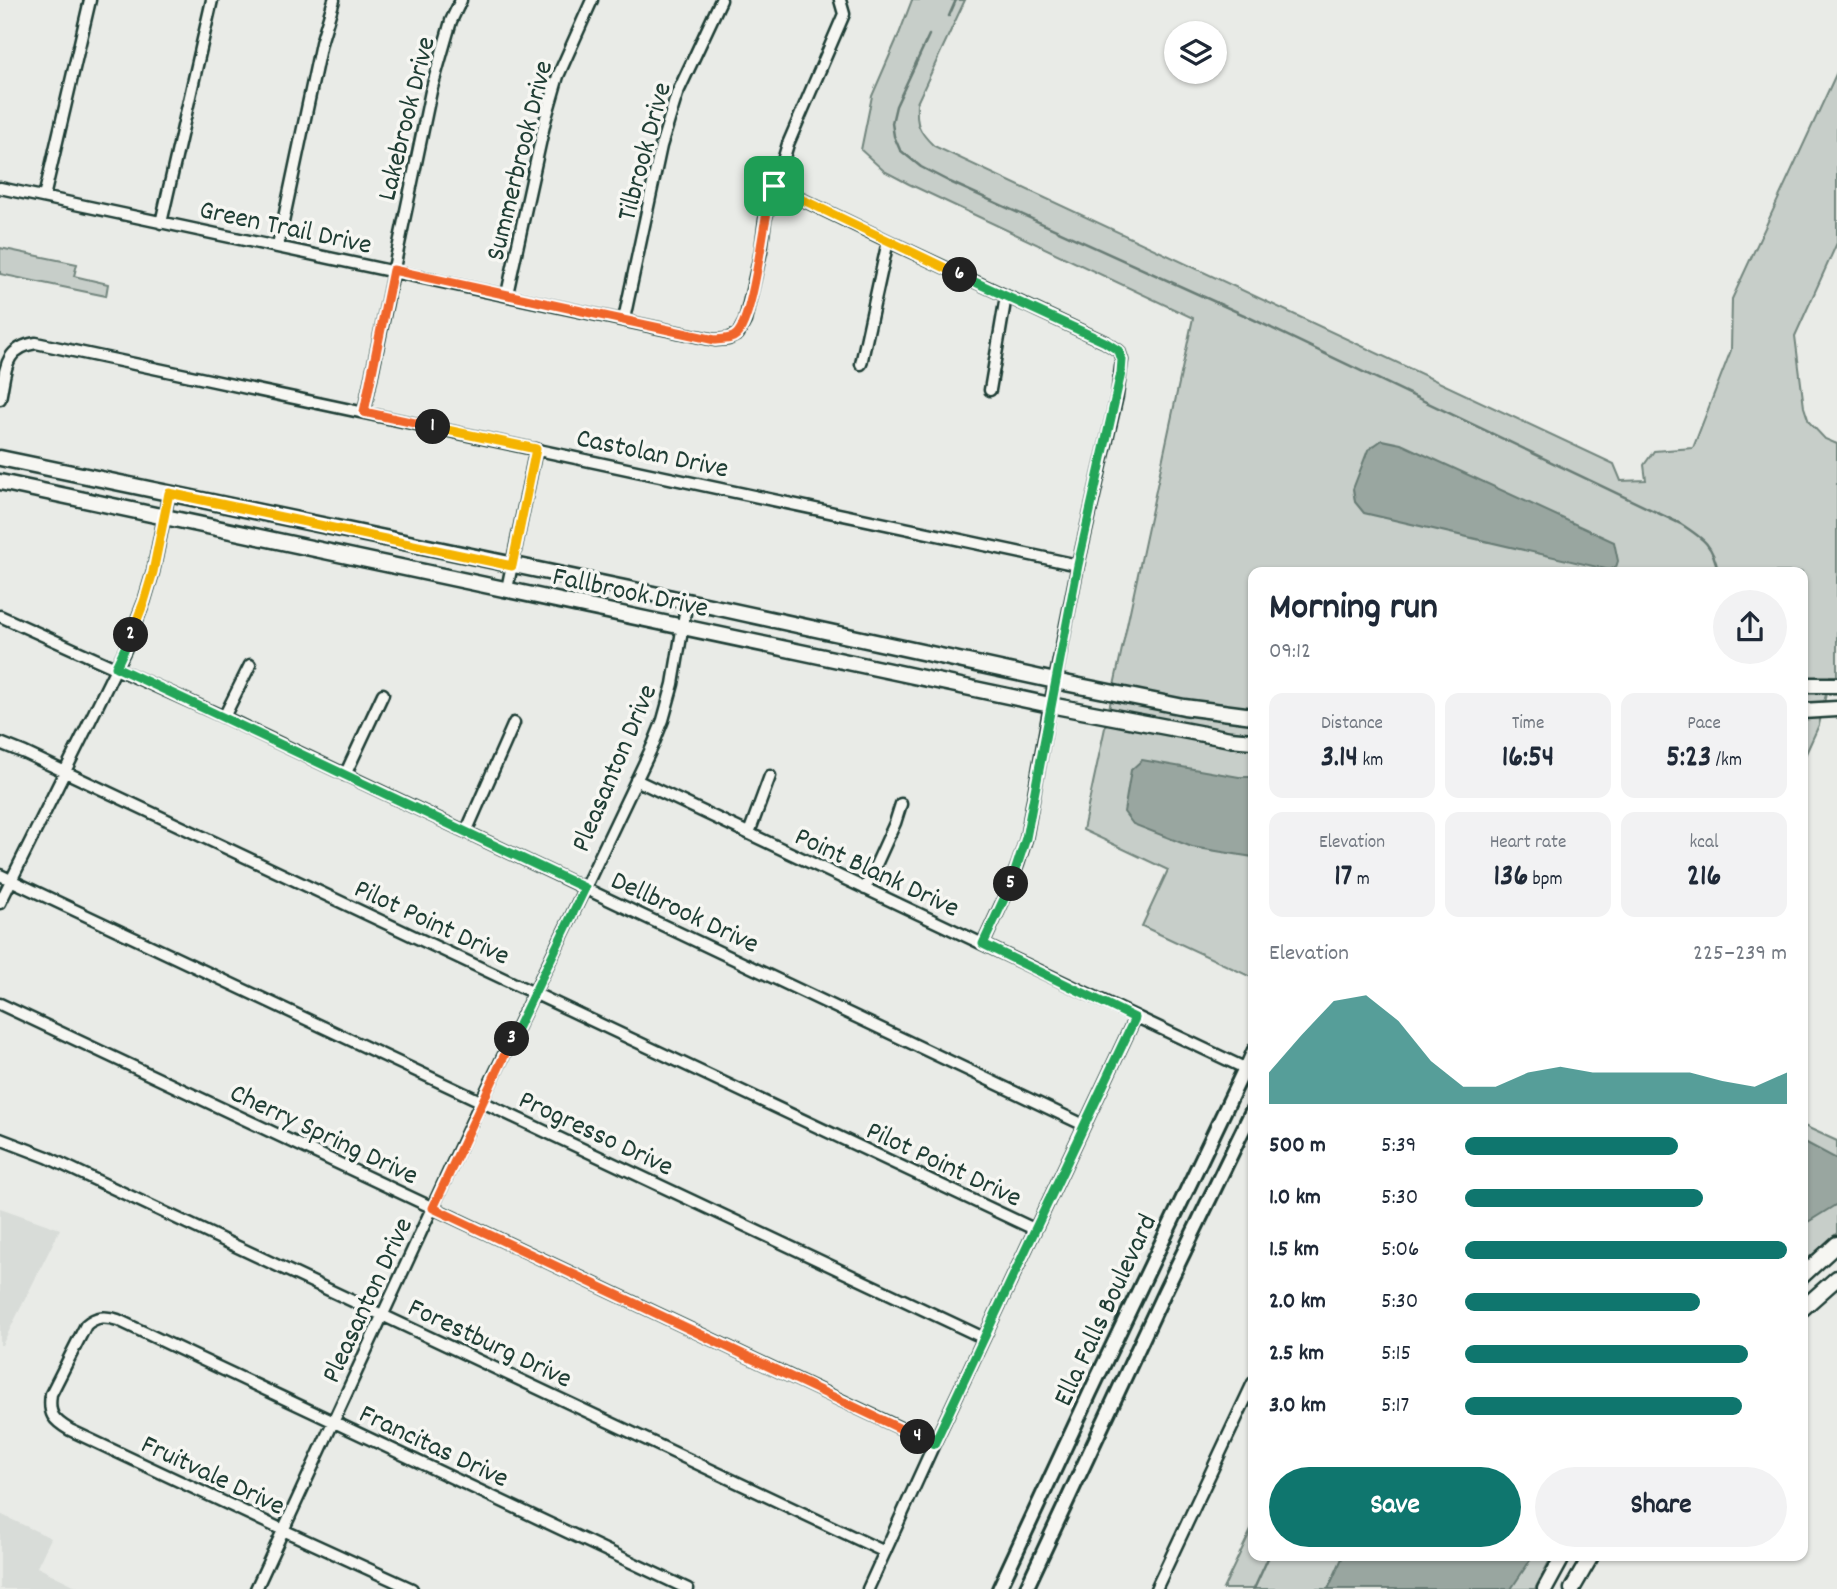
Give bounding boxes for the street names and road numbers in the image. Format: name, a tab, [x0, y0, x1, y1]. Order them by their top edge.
street label: Lakebrook Drive	[369, 33, 449, 205]
street label: Summerbrook Drive	[478, 57, 566, 265]
street label: Tilbrook Drive	[609, 78, 685, 226]
street label: Green Trail Drive	[195, 192, 375, 268]
street label: Castolan Drive	[572, 420, 732, 492]
street label: Fallbrook Drive	[548, 559, 712, 631]
street label: Pleasanton Drive	[563, 679, 670, 859]
street label: Point Blank Drive	[787, 819, 965, 930]
street label: Dellbrook Drive	[603, 863, 765, 966]
street label: Pilot Point Drive	[346, 871, 515, 978]
street label: Cherry Spring Drive	[222, 1075, 424, 1198]
street label: Progresso Drive	[511, 1082, 679, 1189]
street label: Pilot Point Drive	[858, 1113, 1027, 1220]
street label: Ella Falls Boulevard	[1045, 1208, 1170, 1414]
street label: Pleasanton Drive	[314, 1212, 425, 1391]
street label: Forestburg Drive	[400, 1290, 578, 1401]
street label: Francitas Drive	[351, 1396, 514, 1501]
street label: Fruitvale Drive	[133, 1427, 290, 1528]

